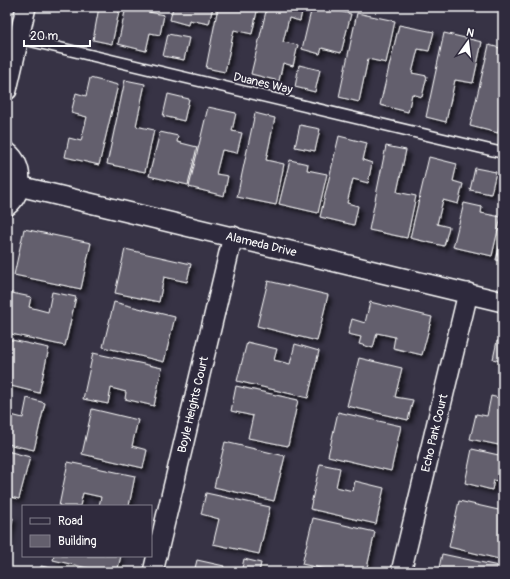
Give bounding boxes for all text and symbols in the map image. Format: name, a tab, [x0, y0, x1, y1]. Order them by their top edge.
scale bar	[24, 22, 90, 48]
north arrow	[448, 22, 488, 62]
text: N	[465, 26, 476, 40]
text: 20 m	[30, 29, 59, 44]
street label: Duanes Way	[232, 69, 294, 98]
street label: Alameda Drive	[224, 229, 298, 260]
street label: Boyle Heights Court	[175, 355, 212, 455]
street label: Echo Park Court	[418, 392, 452, 474]
legend	[22, 505, 152, 557]
text: Road	[58, 514, 83, 529]
text: Building	[58, 534, 97, 549]

